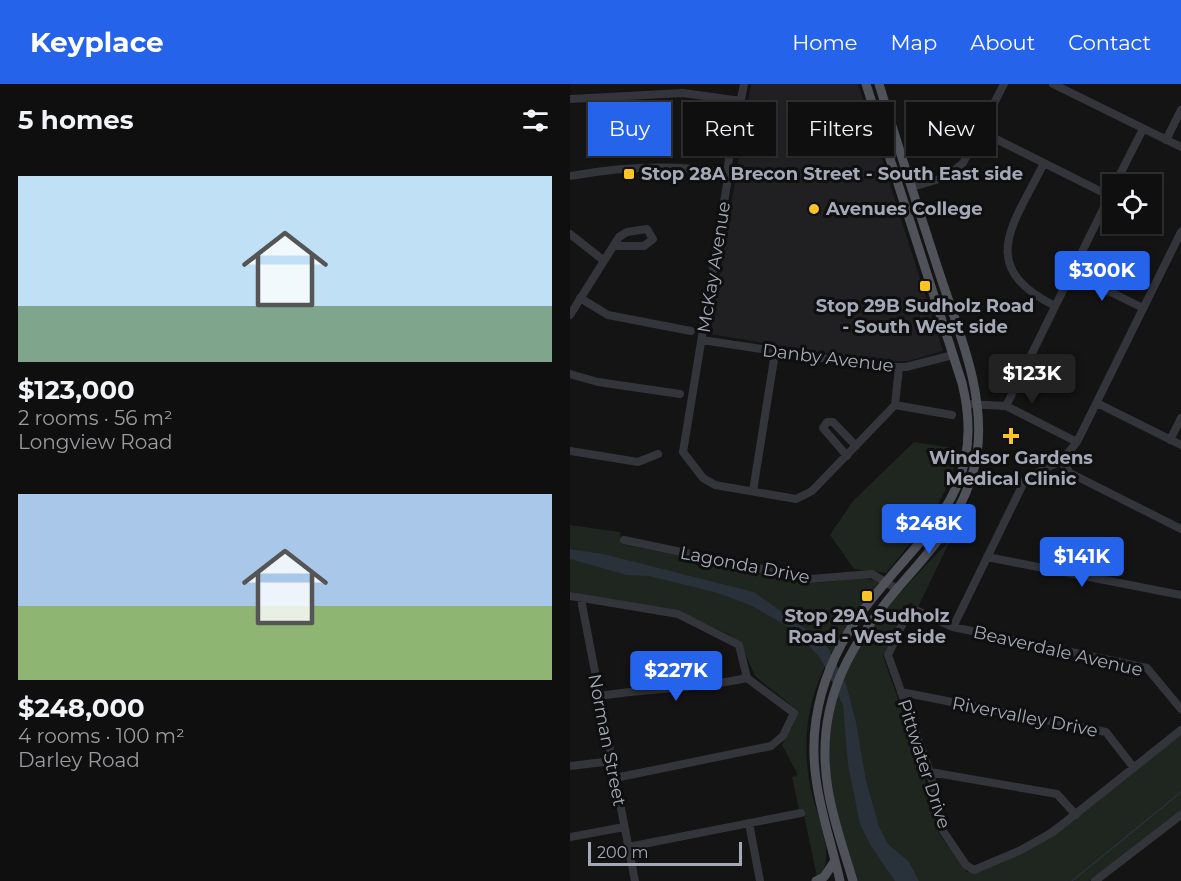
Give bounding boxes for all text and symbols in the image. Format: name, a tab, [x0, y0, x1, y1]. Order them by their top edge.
text: Keyplace	[30, 25, 164, 59]
text: Home	[792, 30, 857, 55]
text: Map	[890, 30, 937, 55]
text: About	[970, 30, 1035, 55]
text: Contact	[1068, 30, 1151, 55]
chip: Buy	[588, 102, 671, 156]
chip: Rent	[683, 102, 776, 156]
chip: Filters	[788, 102, 894, 156]
chip: New	[906, 102, 996, 156]
text: 5 homes	[18, 104, 134, 136]
icon: filters	[519, 104, 552, 137]
place label: Stop 28A Brecon Street - South East side	[641, 163, 1023, 185]
marker: Stop 28A Brecon Street - South East side	[622, 167, 636, 181]
map controls	[1102, 174, 1162, 234]
button: locate	[1102, 174, 1162, 234]
place label: Avenues College	[825, 198, 983, 220]
street label: McKay Avenue	[693, 200, 735, 334]
marker: Avenues College	[807, 202, 821, 216]
icon: home	[231, 215, 339, 323]
pin: $300K	[1060, 251, 1144, 302]
text: $300K	[1069, 258, 1135, 282]
marker: Stop 29B Sudholz Road - South West side	[918, 279, 932, 293]
place label: Stop 29B Sudholz Road - South West side	[816, 295, 1034, 338]
street label: Danby Avenue	[761, 339, 895, 377]
pin: $123K	[990, 354, 1074, 405]
text: $123K	[1003, 361, 1061, 385]
text: $123,000	[18, 374, 135, 406]
text: 2 rooms · 56 m²	[18, 406, 173, 430]
marker: Windsor Gardens Medical Clinic	[1002, 427, 1020, 445]
text: Longview Road	[18, 430, 173, 454]
place label: Windsor Gardens Medical Clinic	[929, 447, 1093, 490]
pin: $248K	[887, 504, 971, 555]
text: $248K	[896, 511, 962, 535]
icon: home	[231, 533, 339, 641]
pin: $141K	[1040, 537, 1124, 588]
street label: Lagonda Drive	[678, 542, 812, 588]
text: $141K	[1054, 544, 1110, 568]
marker: Stop 29A Sudholz Road - West side	[860, 589, 874, 603]
place label: Stop 29A Sudholz Road - West side	[785, 605, 950, 648]
street label: Beaverdale Avenue	[971, 621, 1145, 681]
pin: $227K	[634, 651, 718, 702]
text: $227K	[644, 658, 708, 682]
street label: Norman Street	[583, 672, 631, 808]
text: $248,000	[18, 692, 145, 724]
street label: Rivervalley Drive	[950, 692, 1100, 742]
street label: Pittwater Drive	[893, 696, 955, 832]
text: 4 rooms · 100 m²	[18, 724, 185, 748]
text: Darley Road	[18, 748, 140, 772]
scale bar	[588, 839, 742, 866]
text: 200 m	[597, 843, 648, 862]

